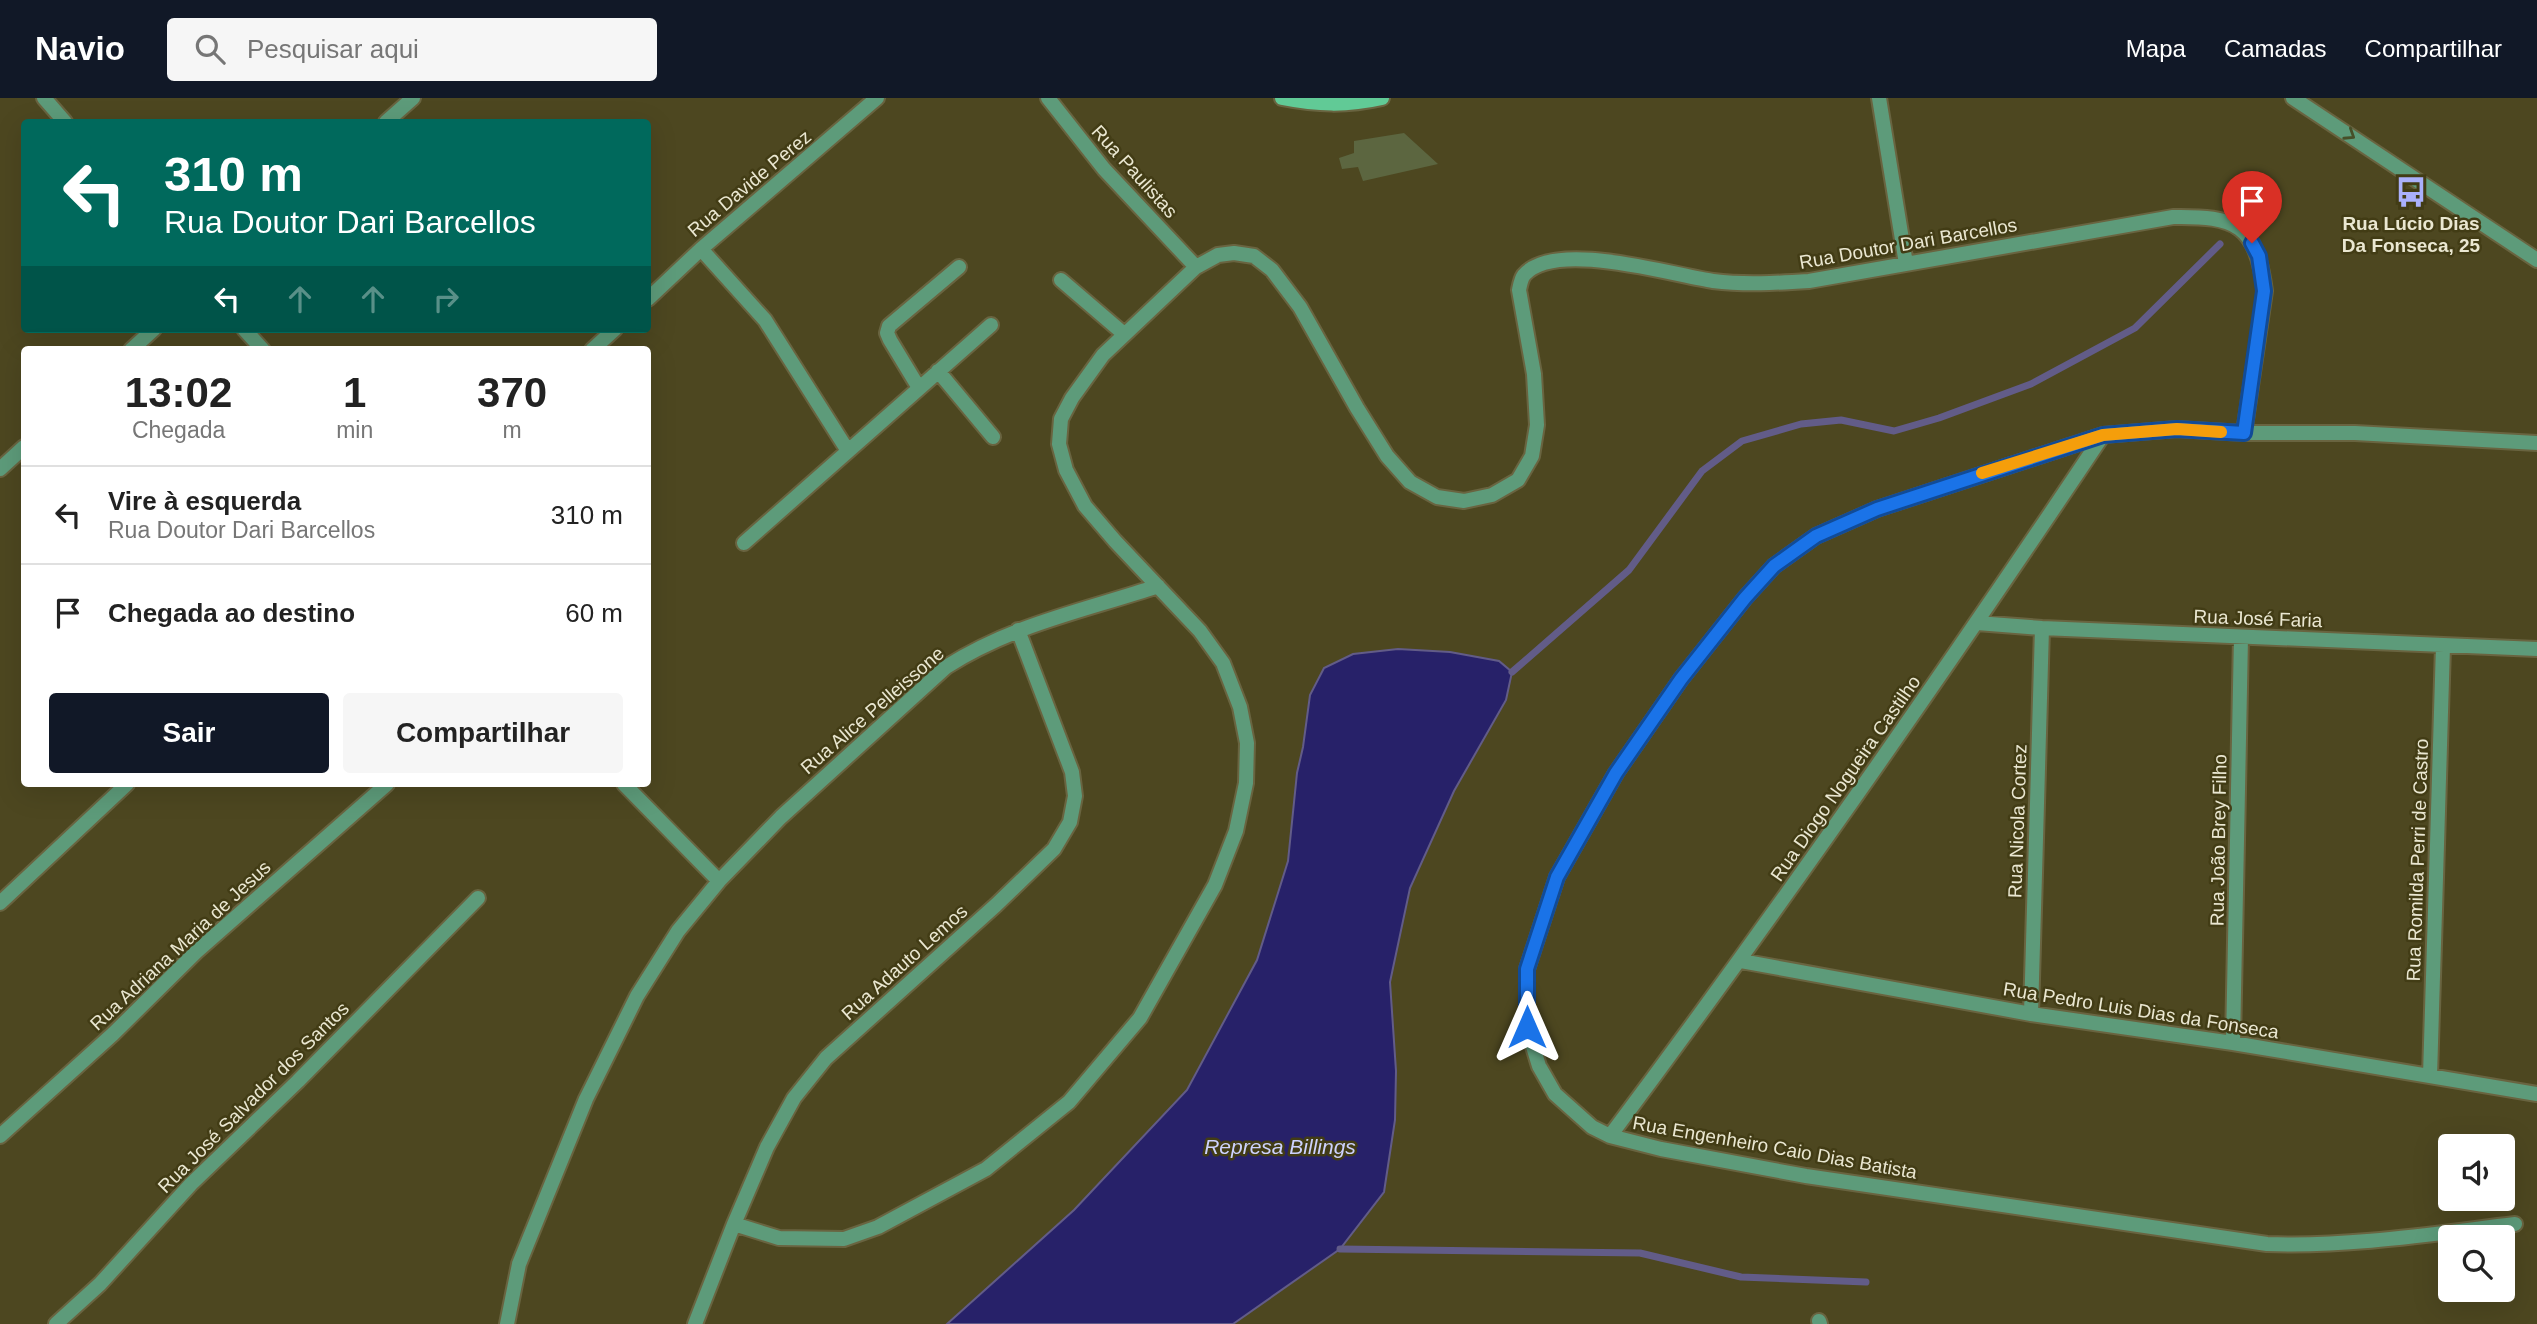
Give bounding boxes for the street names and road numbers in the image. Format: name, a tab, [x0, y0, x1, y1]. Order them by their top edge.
street label: Rua Paulistas	[1088, 121, 1182, 222]
street label: Rua Davide Perez	[684, 126, 815, 241]
street label: Rua Doutor Dari Barcellos	[1798, 214, 2019, 273]
street label: Rua José Faria	[2193, 606, 2323, 631]
street label: Rua Alice Pelleissone	[796, 643, 948, 778]
street label: Rua Diogo Nogueira Castilho	[1766, 671, 1925, 885]
street label: Rua Romilda Perri de Castro	[2403, 738, 2432, 982]
street label: Rua Nicola Cortez	[2004, 744, 2031, 898]
street label: Rua João Brey Filho	[2206, 754, 2231, 926]
street label: Rua Adriana Maria de Jesus	[86, 856, 275, 1034]
street label: Rua Adauto Lemos	[837, 900, 971, 1024]
street label: Rua Pedro Luis Dias da Fonseca	[2002, 978, 2281, 1043]
street label: Rua José Salvador dos Santos	[154, 998, 353, 1197]
street label: Rua Engenheiro Caio Dias Batista	[1631, 1112, 1919, 1183]

